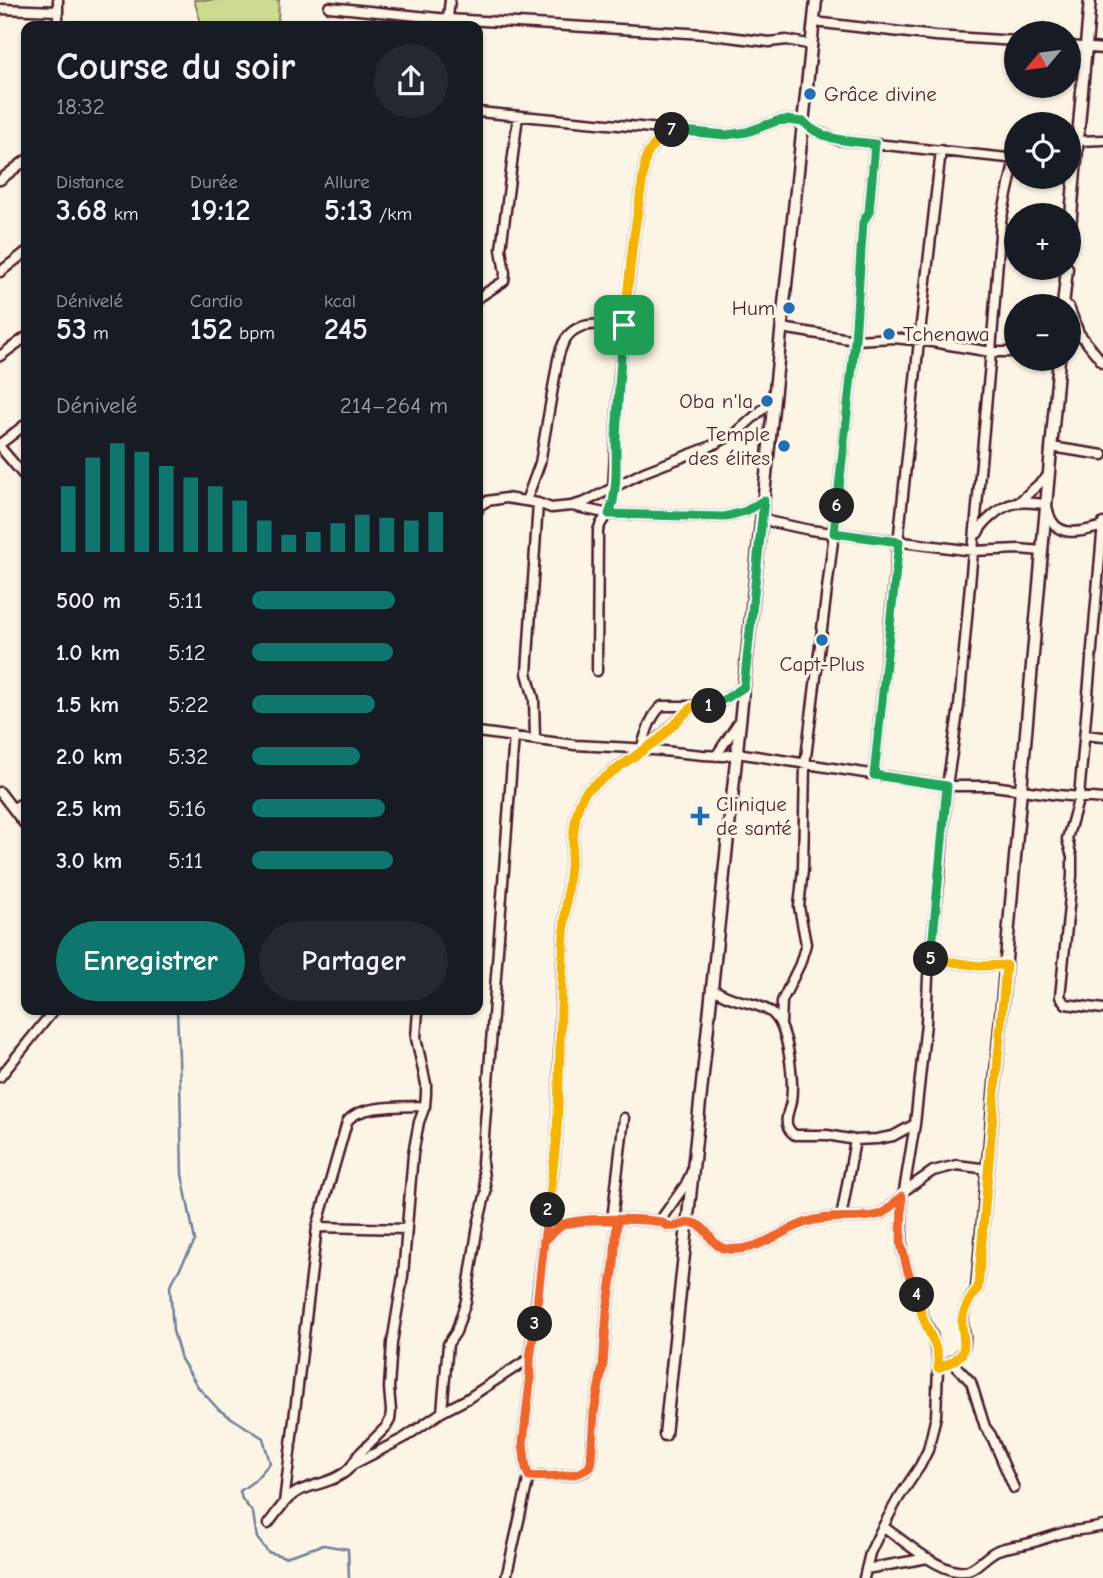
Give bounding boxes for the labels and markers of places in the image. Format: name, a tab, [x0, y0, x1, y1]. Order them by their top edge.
place label: Grâce divine	[824, 82, 937, 106]
marker: Grâce divine	[802, 86, 818, 102]
pin: 7	[654, 113, 690, 148]
pin	[594, 295, 654, 355]
place label: Hum	[732, 296, 775, 320]
marker: Hum	[781, 300, 797, 316]
place label: Tchenawa	[903, 322, 990, 346]
marker: Tchenawa	[881, 326, 897, 342]
place label: Oba n'la	[679, 389, 753, 413]
marker: Oba n'la	[759, 393, 775, 409]
place label: Temple des élites	[688, 422, 770, 470]
marker: Temple des élites	[776, 438, 792, 454]
pin: 6	[820, 489, 854, 524]
marker: Capt-Plus	[814, 632, 830, 648]
place label: Capt-Plus	[780, 652, 864, 676]
pin: 1	[692, 688, 726, 724]
place label: Clinique de santé	[716, 792, 792, 840]
marker: Clinique de santé	[690, 806, 710, 826]
pin: 5	[914, 942, 948, 976]
pin: 2	[530, 1192, 566, 1228]
pin: 4	[900, 1278, 934, 1312]
pin: 3	[518, 1306, 552, 1342]

